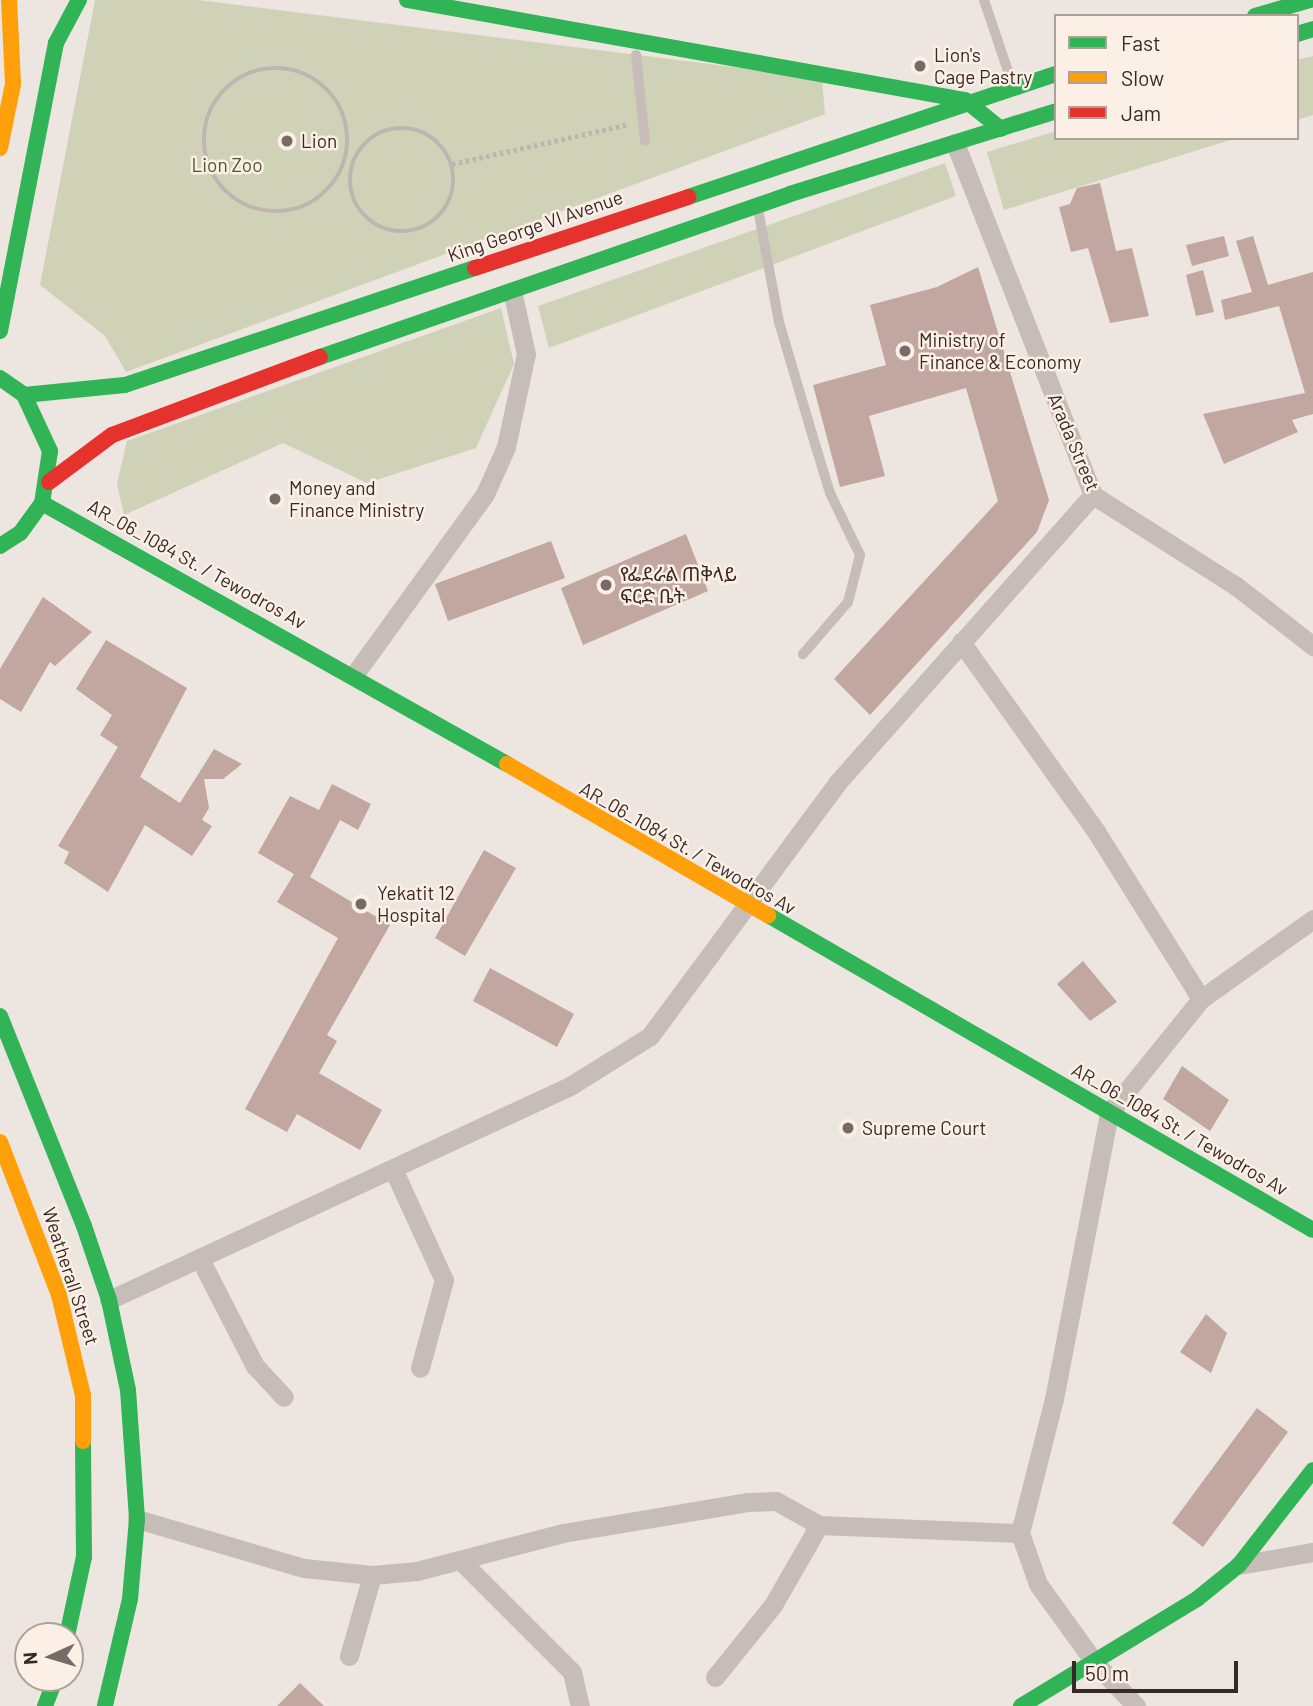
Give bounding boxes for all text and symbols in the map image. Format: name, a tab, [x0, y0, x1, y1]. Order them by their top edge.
legend	[1054, 14, 1299, 140]
text: Fast	[1121, 30, 1161, 55]
place label: Lion's Cage Pastry	[934, 44, 1032, 88]
marker: Lion's Cage Pastry	[912, 58, 928, 74]
text: Slow	[1121, 65, 1164, 90]
text: Jam	[1121, 100, 1161, 125]
place label: Lion	[301, 130, 337, 152]
marker: Lion	[279, 133, 295, 149]
park label: Lion Zoo	[191, 154, 263, 176]
street label: King George VI Avenue	[444, 185, 626, 267]
place label: Ministry of Finance & Economy	[919, 329, 1081, 373]
marker: Ministry of Finance & Economy	[897, 343, 913, 359]
street label: Arada Street	[1043, 390, 1105, 494]
place label: Money and Finance Ministry	[289, 477, 424, 521]
marker: Money and Finance Ministry	[267, 491, 283, 507]
street label: AR_06_1084 St. / Tewodros Av	[84, 494, 310, 634]
place label: የፌደራል ጠቅላይ ፍርድ ቤት	[620, 563, 737, 607]
marker: የፌደራል ጠቅላይ ፍርድ ቤት	[598, 577, 614, 593]
street label: AR_06_1084 St. / Tewodros Av	[576, 777, 800, 919]
place label: Yekatit 12 Hospital	[377, 882, 455, 926]
marker: Yekatit 12 Hospital	[351, 894, 371, 914]
street label: AR_06_1084 St. / Tewodros Av	[1068, 1058, 1292, 1200]
place label: Supreme Court	[862, 1117, 986, 1139]
marker: Supreme Court	[840, 1120, 856, 1136]
street label: Weatherall Street	[38, 1204, 104, 1348]
north arrow	[14, 1622, 84, 1692]
scale bar	[1075, 1646, 1241, 1690]
text: N	[18, 1651, 41, 1665]
text: 50 m	[1085, 1660, 1129, 1685]

